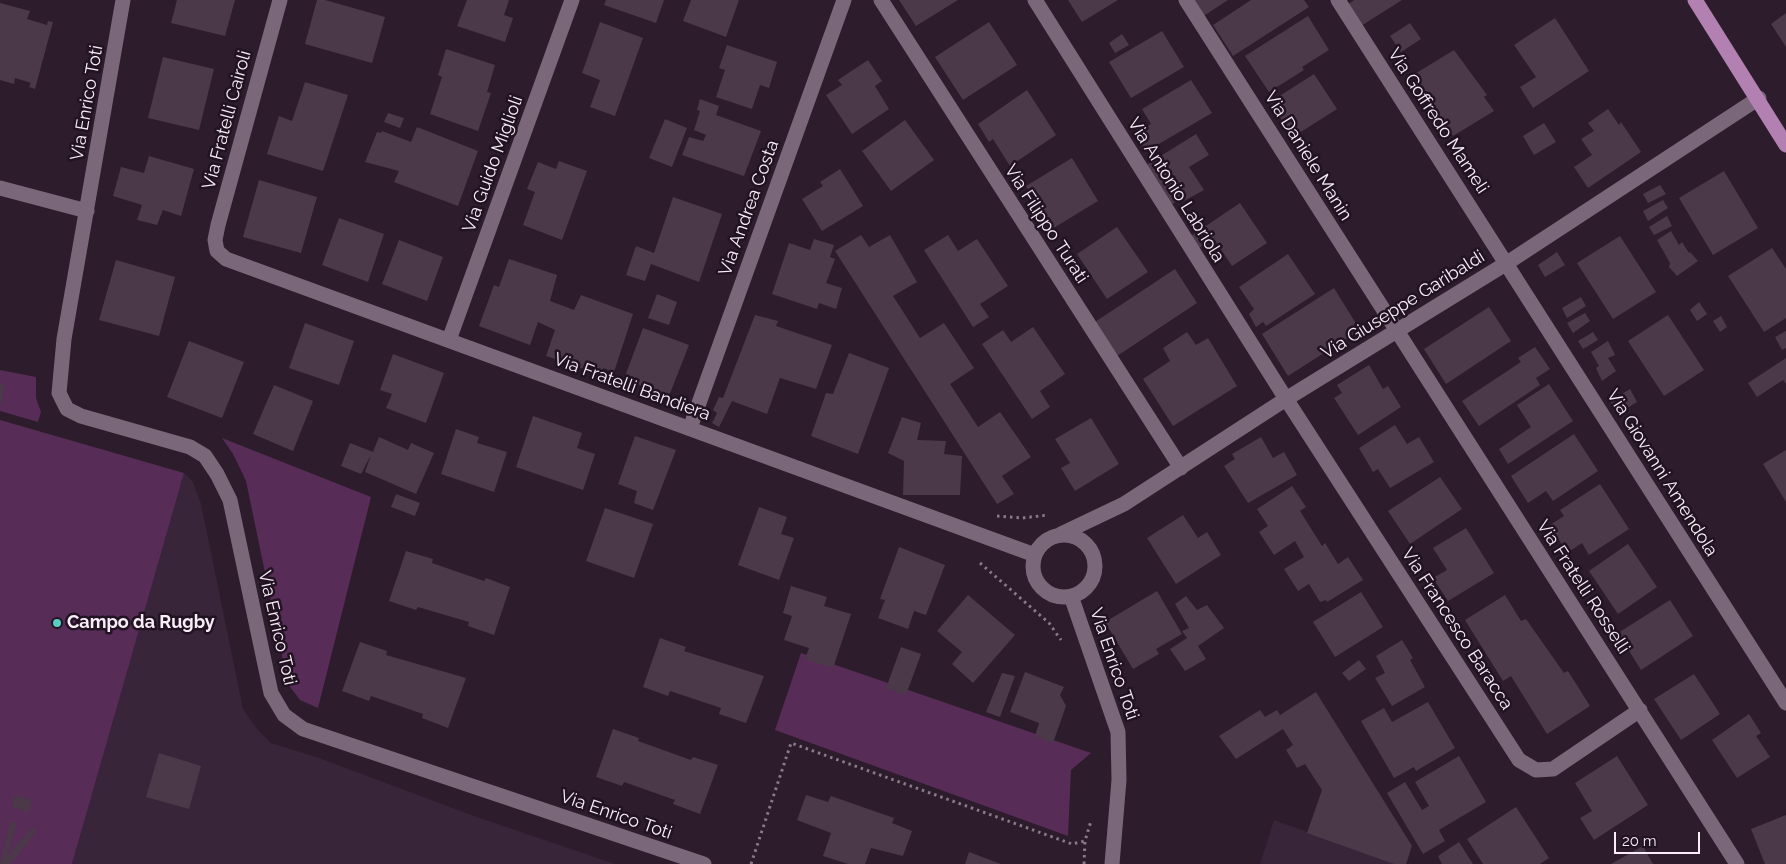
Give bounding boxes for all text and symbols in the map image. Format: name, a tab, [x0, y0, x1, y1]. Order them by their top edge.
street label: Via Enrico Toti	[66, 44, 108, 162]
street label: Via Goffredo Mameli	[1383, 44, 1493, 198]
street label: Via Fratelli Cairoli	[198, 48, 256, 192]
street label: Via Daniele Manin	[1259, 87, 1357, 225]
street label: Via Guido Miglioli	[458, 93, 528, 235]
street label: Via Antonio Labriola	[1123, 114, 1229, 266]
street label: Via Andrea Costa	[714, 137, 784, 279]
street label: Via Filippo Turati	[999, 160, 1093, 288]
street label: Via Giuseppe Garibaldi	[1317, 246, 1489, 364]
street label: Via Fratelli Bandiera	[551, 349, 713, 425]
street label: Via Giovanni Amendola	[1602, 386, 1722, 560]
street label: Via Fratelli Rosselli	[1532, 516, 1634, 658]
street label: Via Francesco Baracca	[1397, 544, 1517, 714]
street label: Via Enrico Toti	[253, 569, 301, 687]
street label: Via Enrico Toti	[1085, 605, 1143, 723]
place label: Campo da Rugby	[67, 612, 215, 634]
marker: Campo da Rugby	[51, 617, 63, 629]
street label: Via Enrico Toti	[557, 786, 675, 844]
scale bar	[1616, 822, 1702, 854]
text: 20 m	[1622, 832, 1657, 850]

